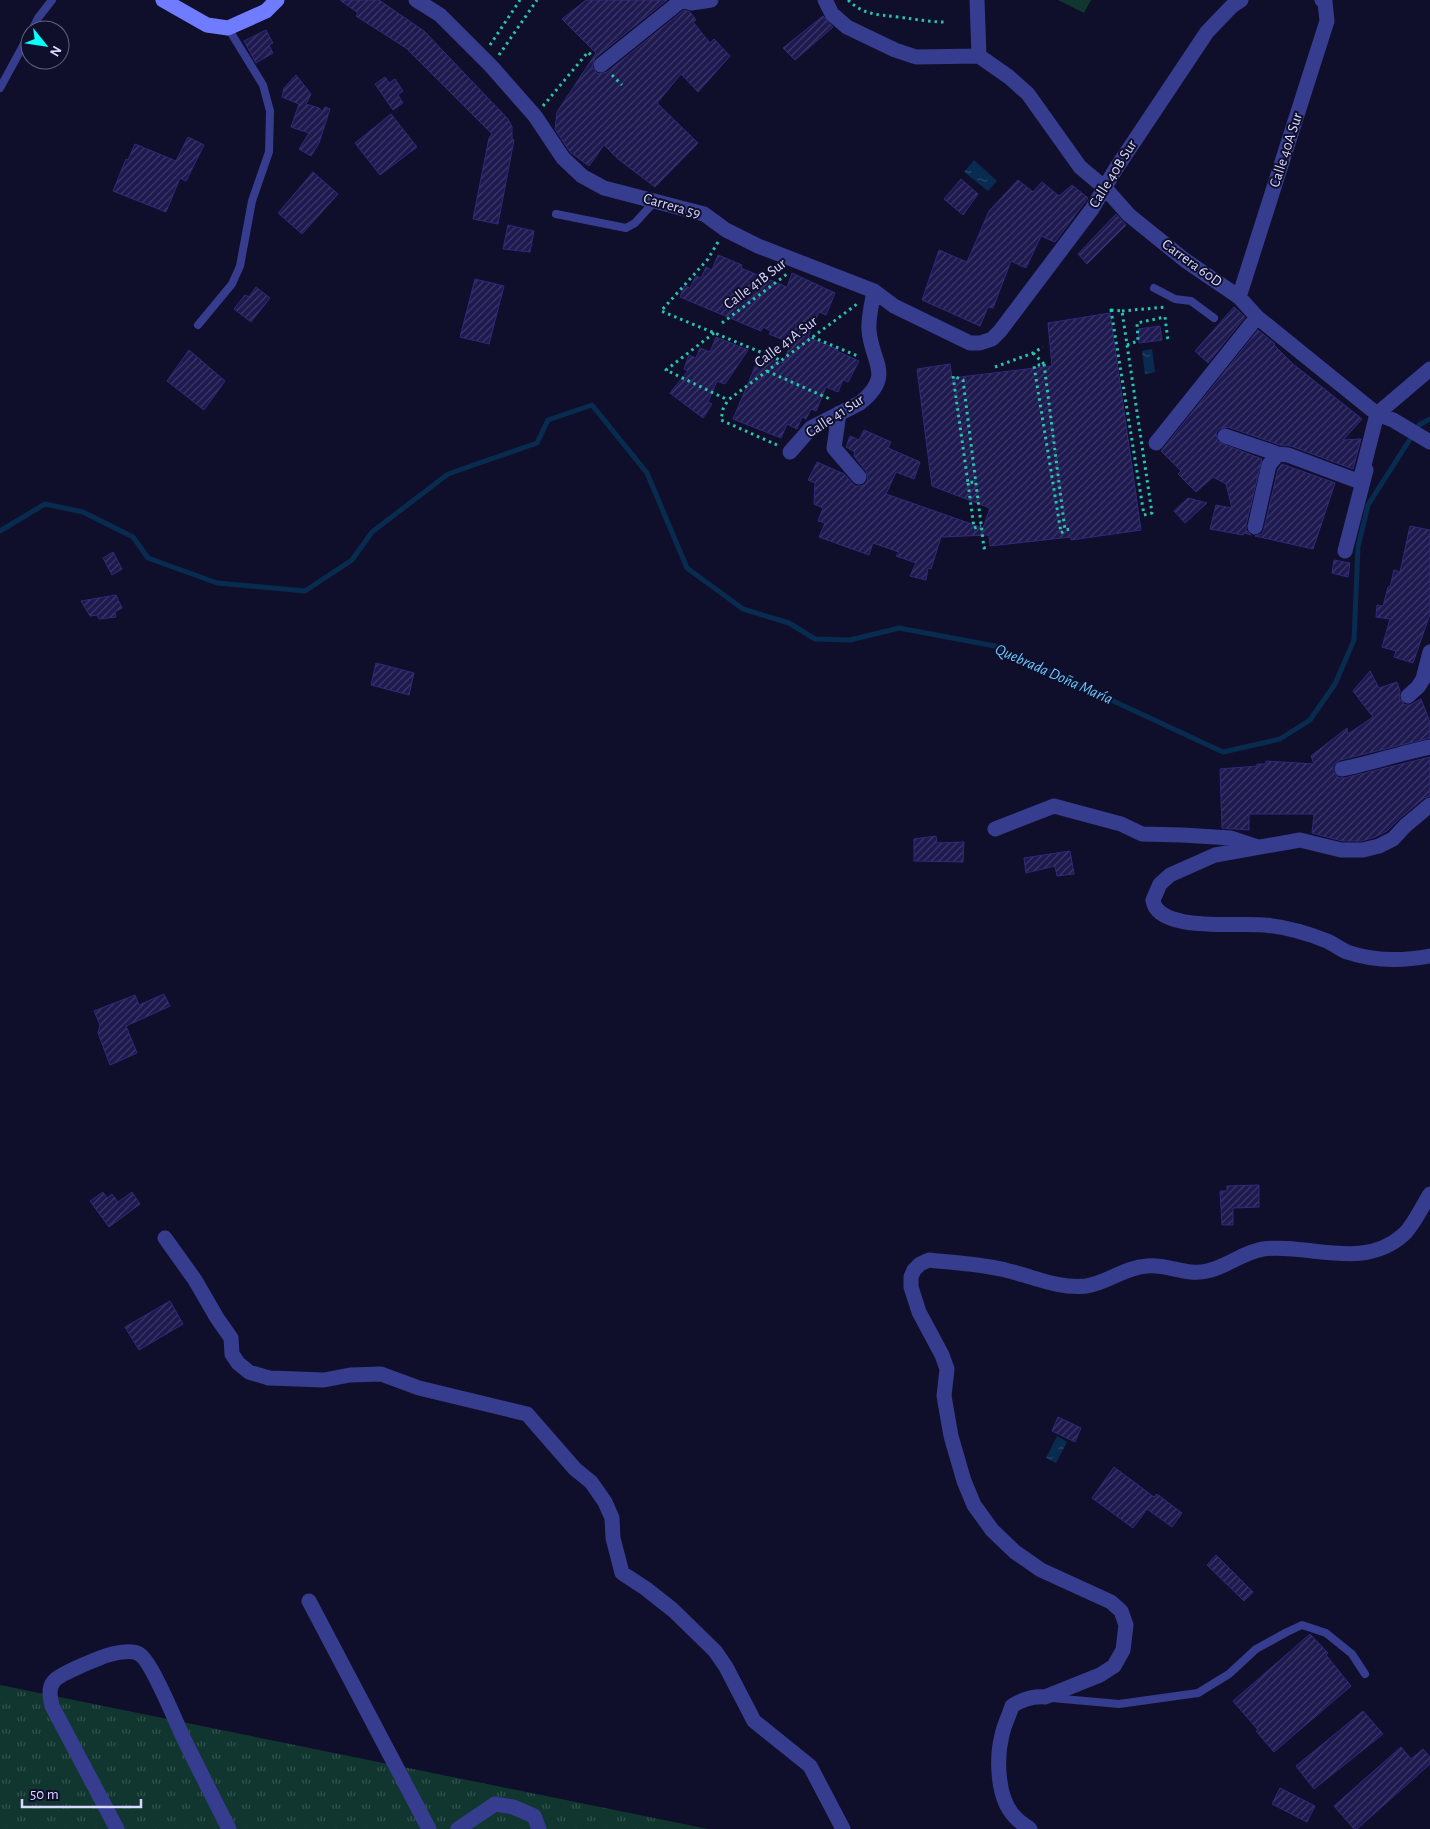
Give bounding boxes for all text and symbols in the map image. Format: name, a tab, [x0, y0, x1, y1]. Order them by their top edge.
north arrow	[20, 20, 70, 70]
text: N	[47, 43, 64, 59]
street label: Calle 40A Sur	[1267, 111, 1305, 189]
street label: Calle 40B Sur	[1086, 137, 1140, 210]
street label: Carrera 59	[642, 191, 702, 221]
street label: Carrera 60D	[1159, 236, 1225, 290]
street label: Calle 41B Sur	[721, 256, 789, 312]
street label: Calle 41A Sur	[752, 314, 820, 370]
street label: Calle 41 Sur	[803, 392, 867, 440]
water label: Quebrada Doña María	[992, 641, 1115, 708]
scale bar	[22, 1776, 141, 1808]
text: 50 m	[30, 1787, 59, 1802]

